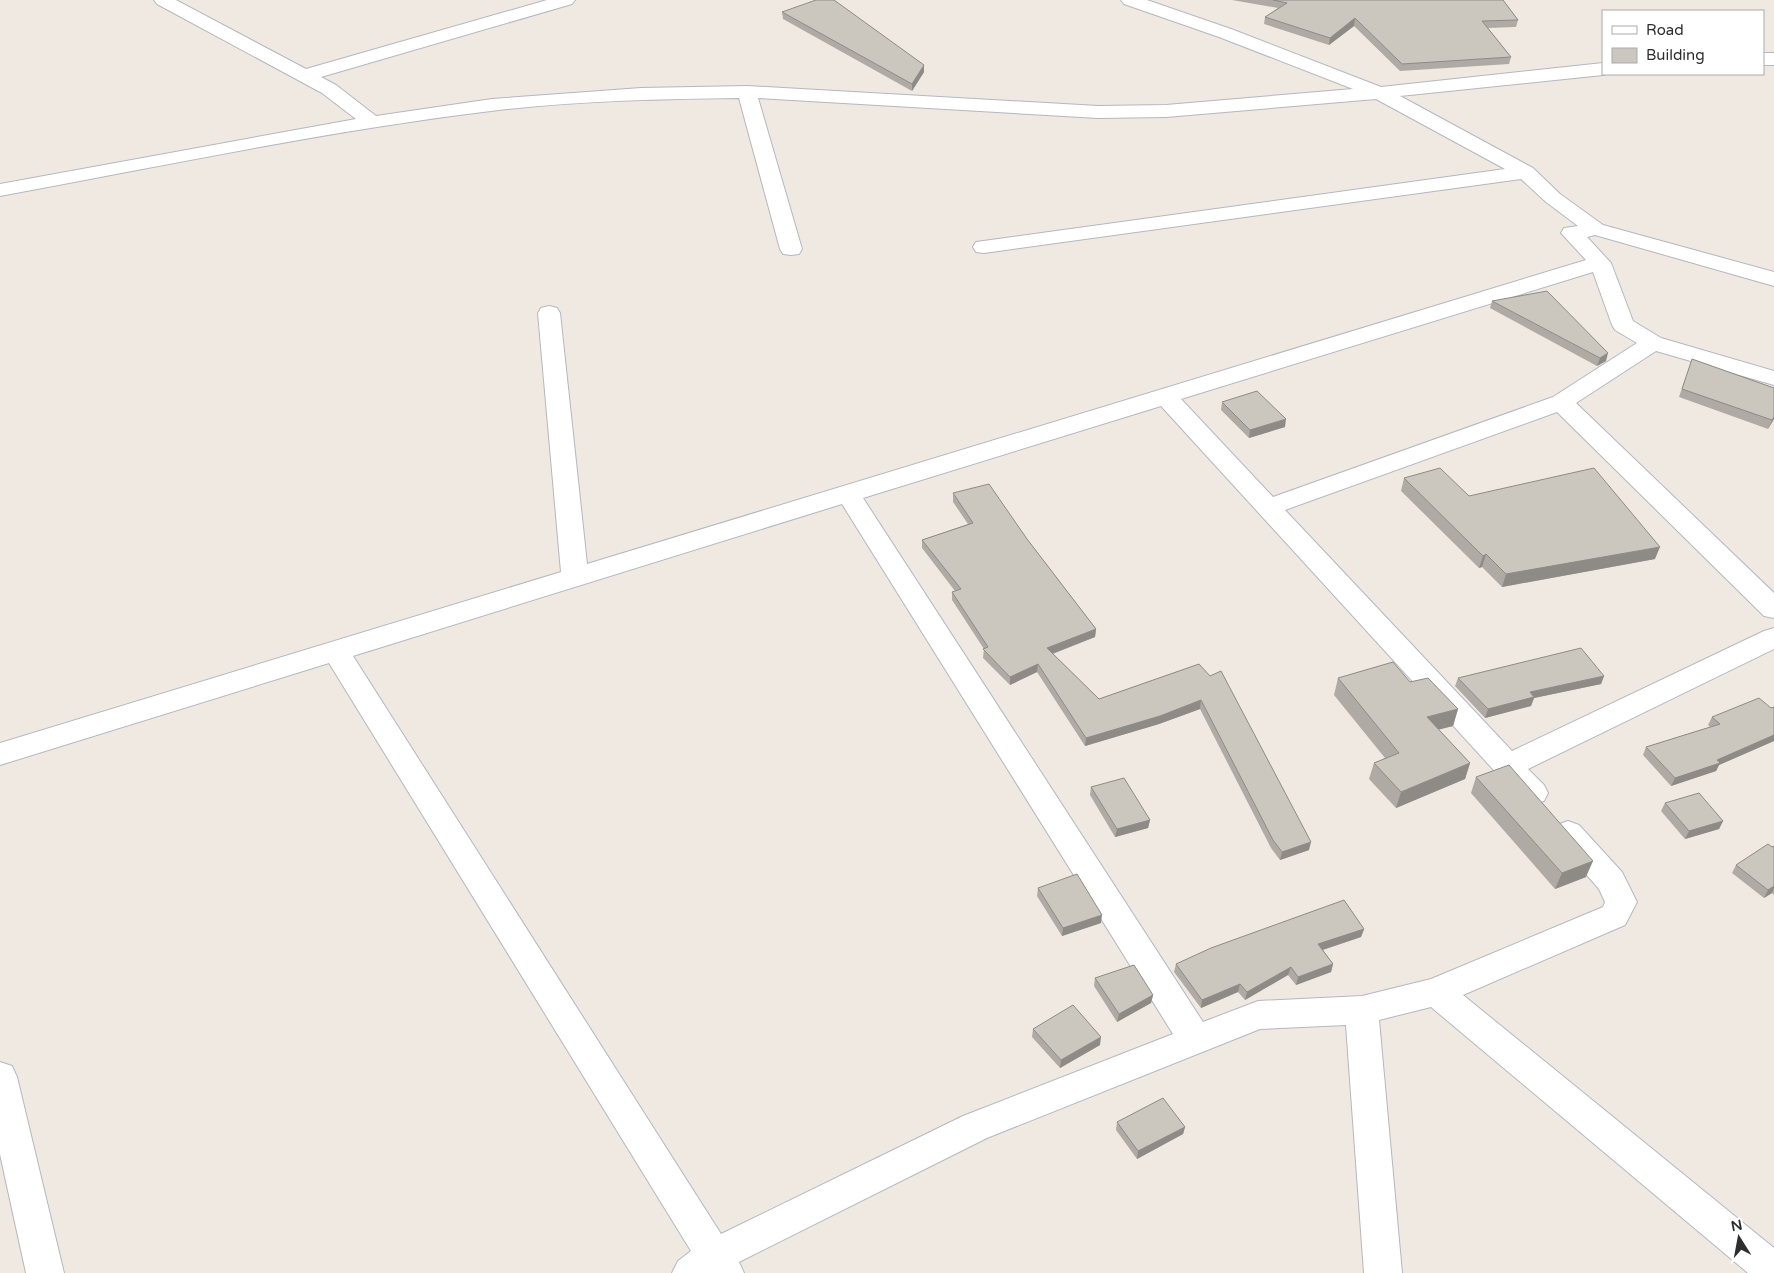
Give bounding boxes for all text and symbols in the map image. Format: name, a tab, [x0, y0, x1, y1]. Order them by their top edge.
legend	[1602, 10, 1764, 75]
text: Road	[1646, 21, 1684, 39]
text: Building	[1646, 46, 1705, 64]
north arrow	[1714, 1213, 1764, 1263]
text: N	[1729, 1216, 1744, 1235]

